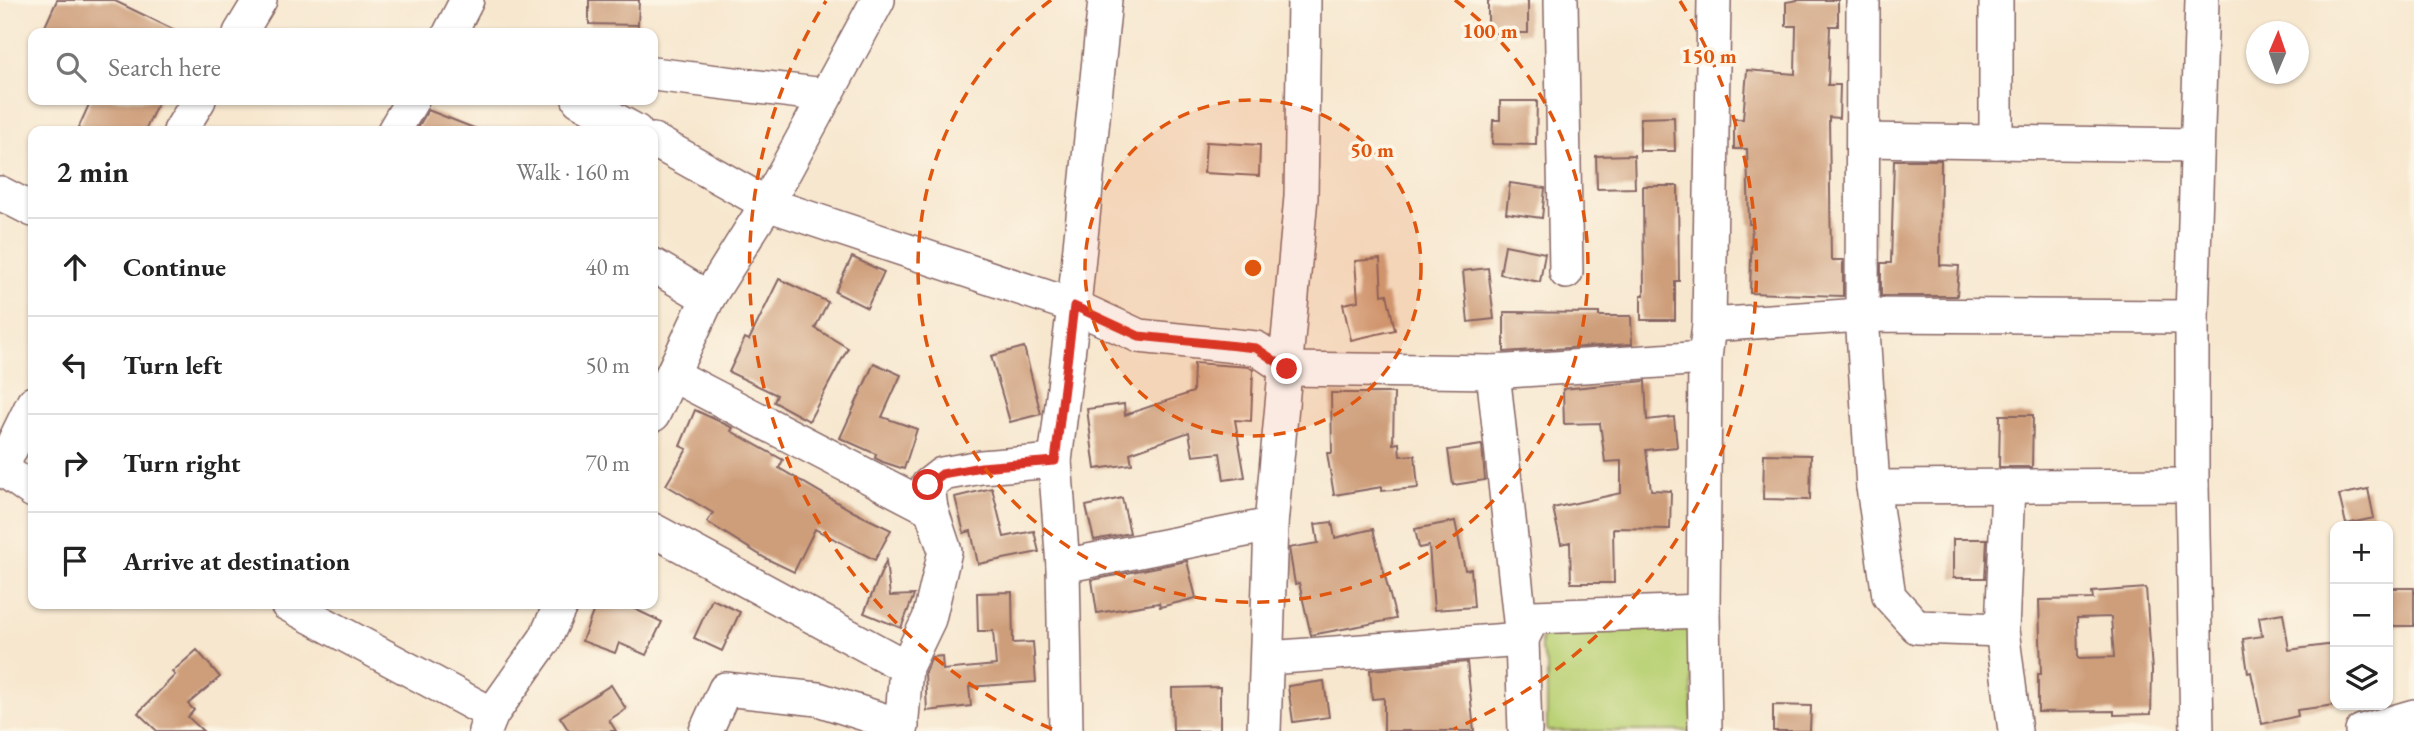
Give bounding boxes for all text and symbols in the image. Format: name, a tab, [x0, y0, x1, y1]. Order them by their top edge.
text: 100 m	[1462, 17, 1518, 44]
north arrow	[2246, 21, 2309, 84]
search box	[28, 28, 658, 105]
text: 150 m	[1681, 42, 1737, 69]
icon: search	[52, 48, 90, 86]
text: Search here	[108, 50, 221, 84]
text: 50 m	[1350, 136, 1394, 163]
text: 2 min	[56, 152, 129, 191]
text: Walk · 160 m	[516, 157, 630, 187]
icon: ahead	[56, 248, 94, 286]
text: Continue	[123, 250, 226, 284]
text: 40 m	[585, 252, 630, 282]
centre of rings	[1241, 256, 1265, 280]
icon: left	[56, 346, 94, 384]
text: Turn left	[123, 348, 222, 382]
text: 50 m	[585, 350, 630, 380]
route end	[1271, 353, 1302, 384]
icon: right	[56, 444, 94, 482]
text: Turn right	[123, 446, 241, 480]
text: 70 m	[585, 448, 630, 478]
route start	[912, 469, 943, 500]
map controls	[2330, 521, 2393, 710]
button: +	[2330, 521, 2393, 584]
icon: arrive	[56, 542, 94, 580]
text: Arrive at destination	[123, 544, 350, 578]
button: −	[2330, 584, 2393, 647]
button: layers	[2330, 647, 2393, 710]

